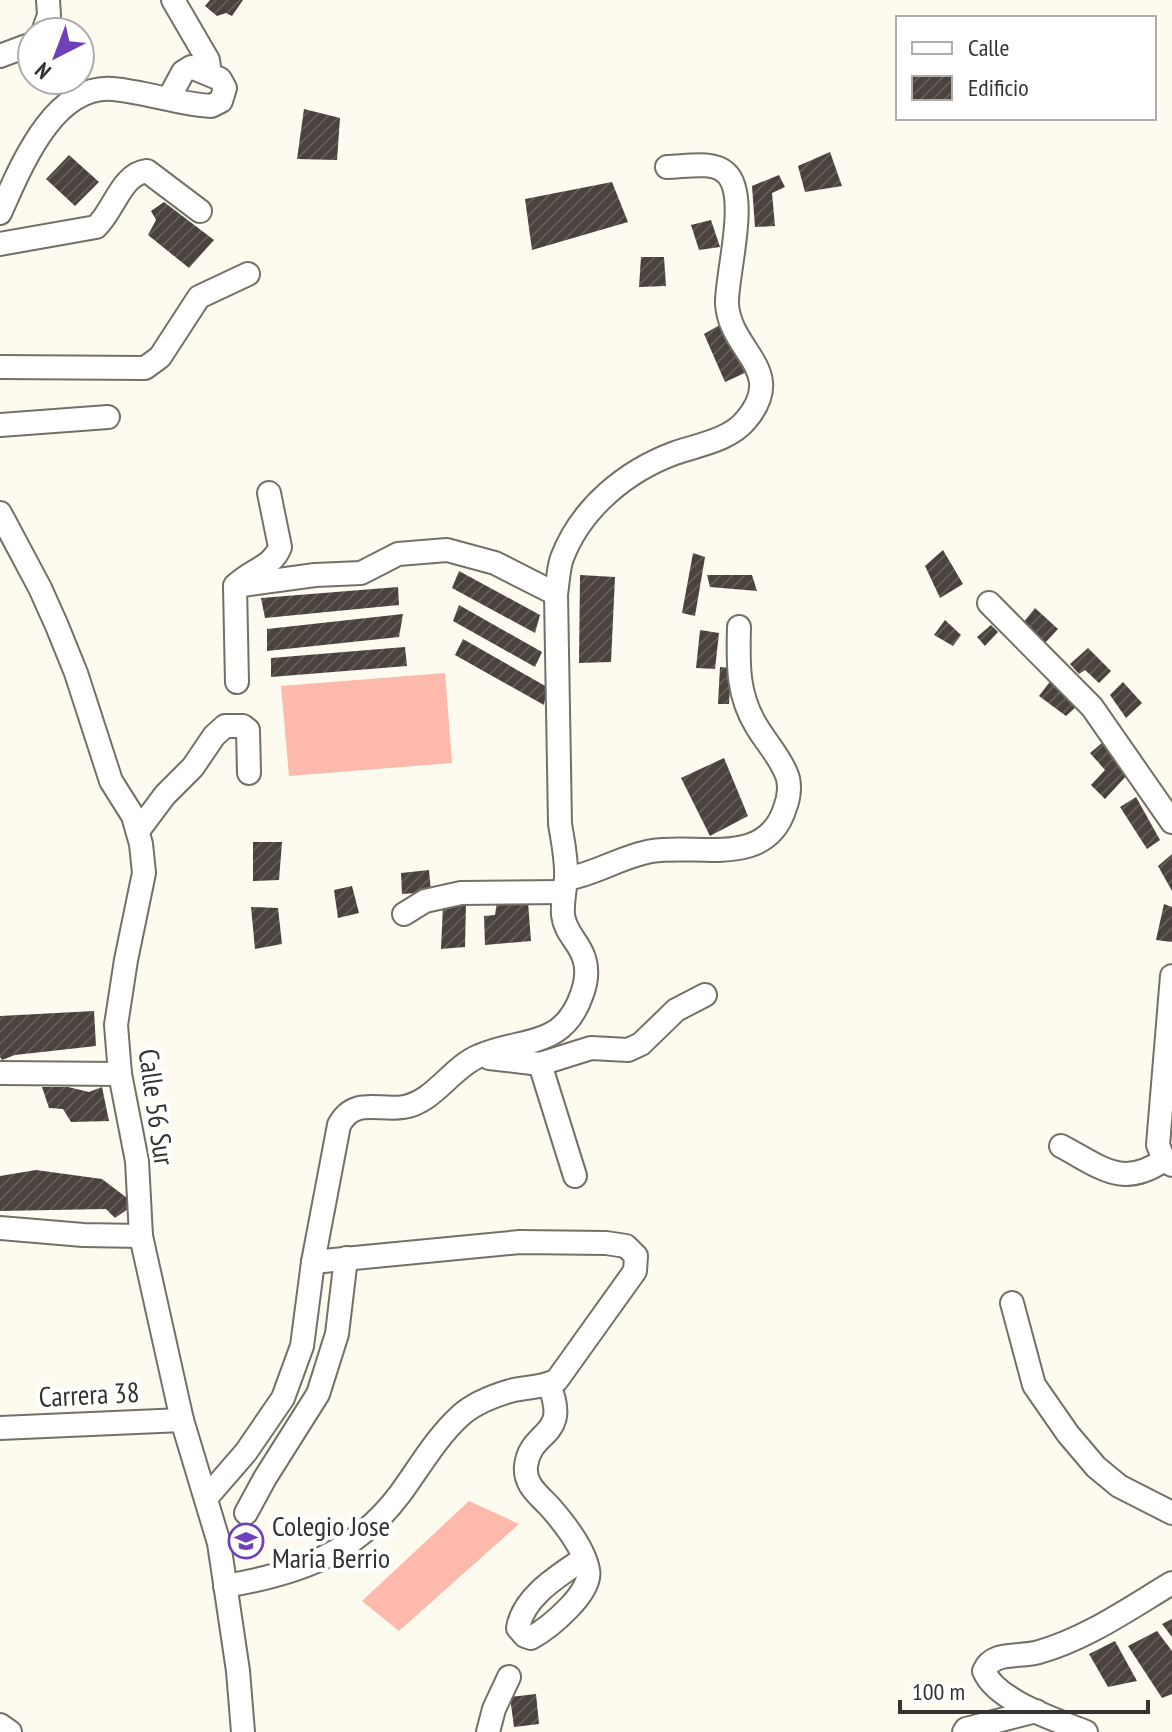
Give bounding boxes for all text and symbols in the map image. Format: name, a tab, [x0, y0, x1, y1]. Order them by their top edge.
north arrow	[16, 16, 96, 96]
legend	[896, 16, 1156, 120]
text: Calle	[968, 32, 1009, 63]
text: N	[29, 56, 56, 85]
text: Edificio	[968, 72, 1029, 103]
street label: Calle 56 Sur	[131, 1046, 184, 1168]
street label: Carrera 38	[38, 1373, 140, 1415]
place label: Colegio Jose Maria Berrio	[272, 1507, 390, 1576]
school or university icon: Colegio Jose Maria Berrio	[227, 1522, 265, 1560]
scale bar	[900, 1664, 1148, 1714]
text: 100 m	[912, 1676, 965, 1707]

